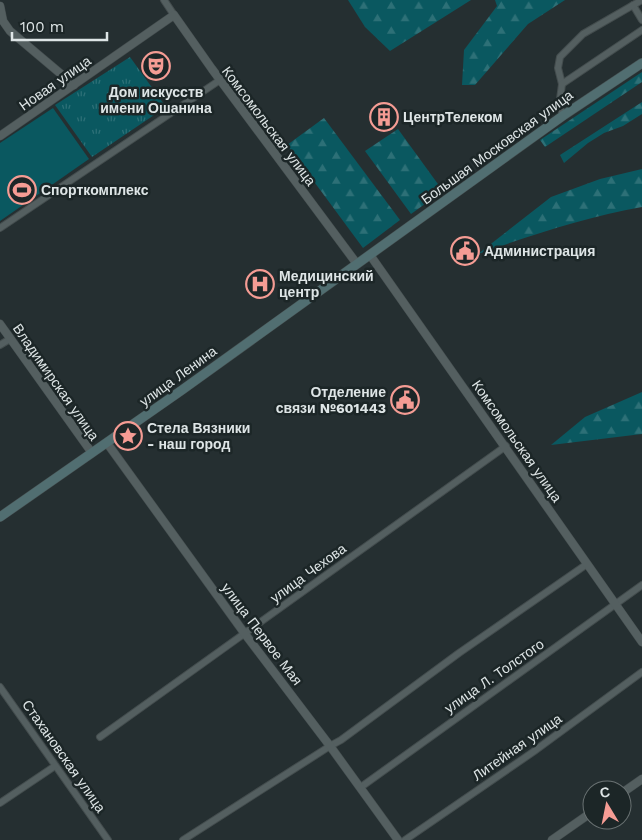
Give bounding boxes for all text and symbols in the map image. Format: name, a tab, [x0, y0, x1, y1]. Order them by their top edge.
scale bar	[12, 10, 108, 42]
text: 100 m	[20, 18, 64, 36]
theatre icon: Дом искусств имени Ошанина	[141, 51, 171, 81]
street label: Новая улица	[16, 52, 94, 114]
street label: Комсомольская улица	[219, 63, 319, 189]
place label: Дом искусств имени Ошанина	[100, 84, 212, 116]
street label: Большая Московская улица	[418, 86, 576, 207]
building icon: ЦентрТелеком	[369, 102, 399, 132]
place label: ЦентрТелеком	[403, 109, 503, 125]
sports icon: Спорткомплекс	[7, 175, 37, 205]
place label: Спорткомплекс	[41, 182, 149, 198]
public building icon: Администрация	[450, 236, 480, 266]
place label: Администрация	[484, 243, 595, 259]
place label: Медицинский центр	[279, 268, 374, 300]
hospital icon: Медицинский центр	[245, 269, 275, 299]
street label: Владимирская улица	[10, 321, 102, 444]
street label: улица Ленина	[136, 343, 220, 409]
street label: Комсомольская улица	[469, 377, 565, 505]
place label: Отделение связи №601443	[276, 384, 386, 416]
public building icon: Отделение связи №601443	[390, 385, 420, 415]
place label: Стела Вязники - наш город	[147, 420, 250, 452]
place icon: Стела Вязники - наш город	[113, 421, 143, 451]
street label: улица Чехова	[267, 540, 349, 606]
street label: улица Первое Мая	[218, 580, 306, 688]
street label: улица Л. Толстого	[441, 636, 547, 716]
street label: Стахановская улица	[19, 697, 109, 815]
street label: Литейная улица	[469, 710, 565, 784]
north arrow	[582, 780, 632, 830]
text: С	[598, 783, 611, 801]

